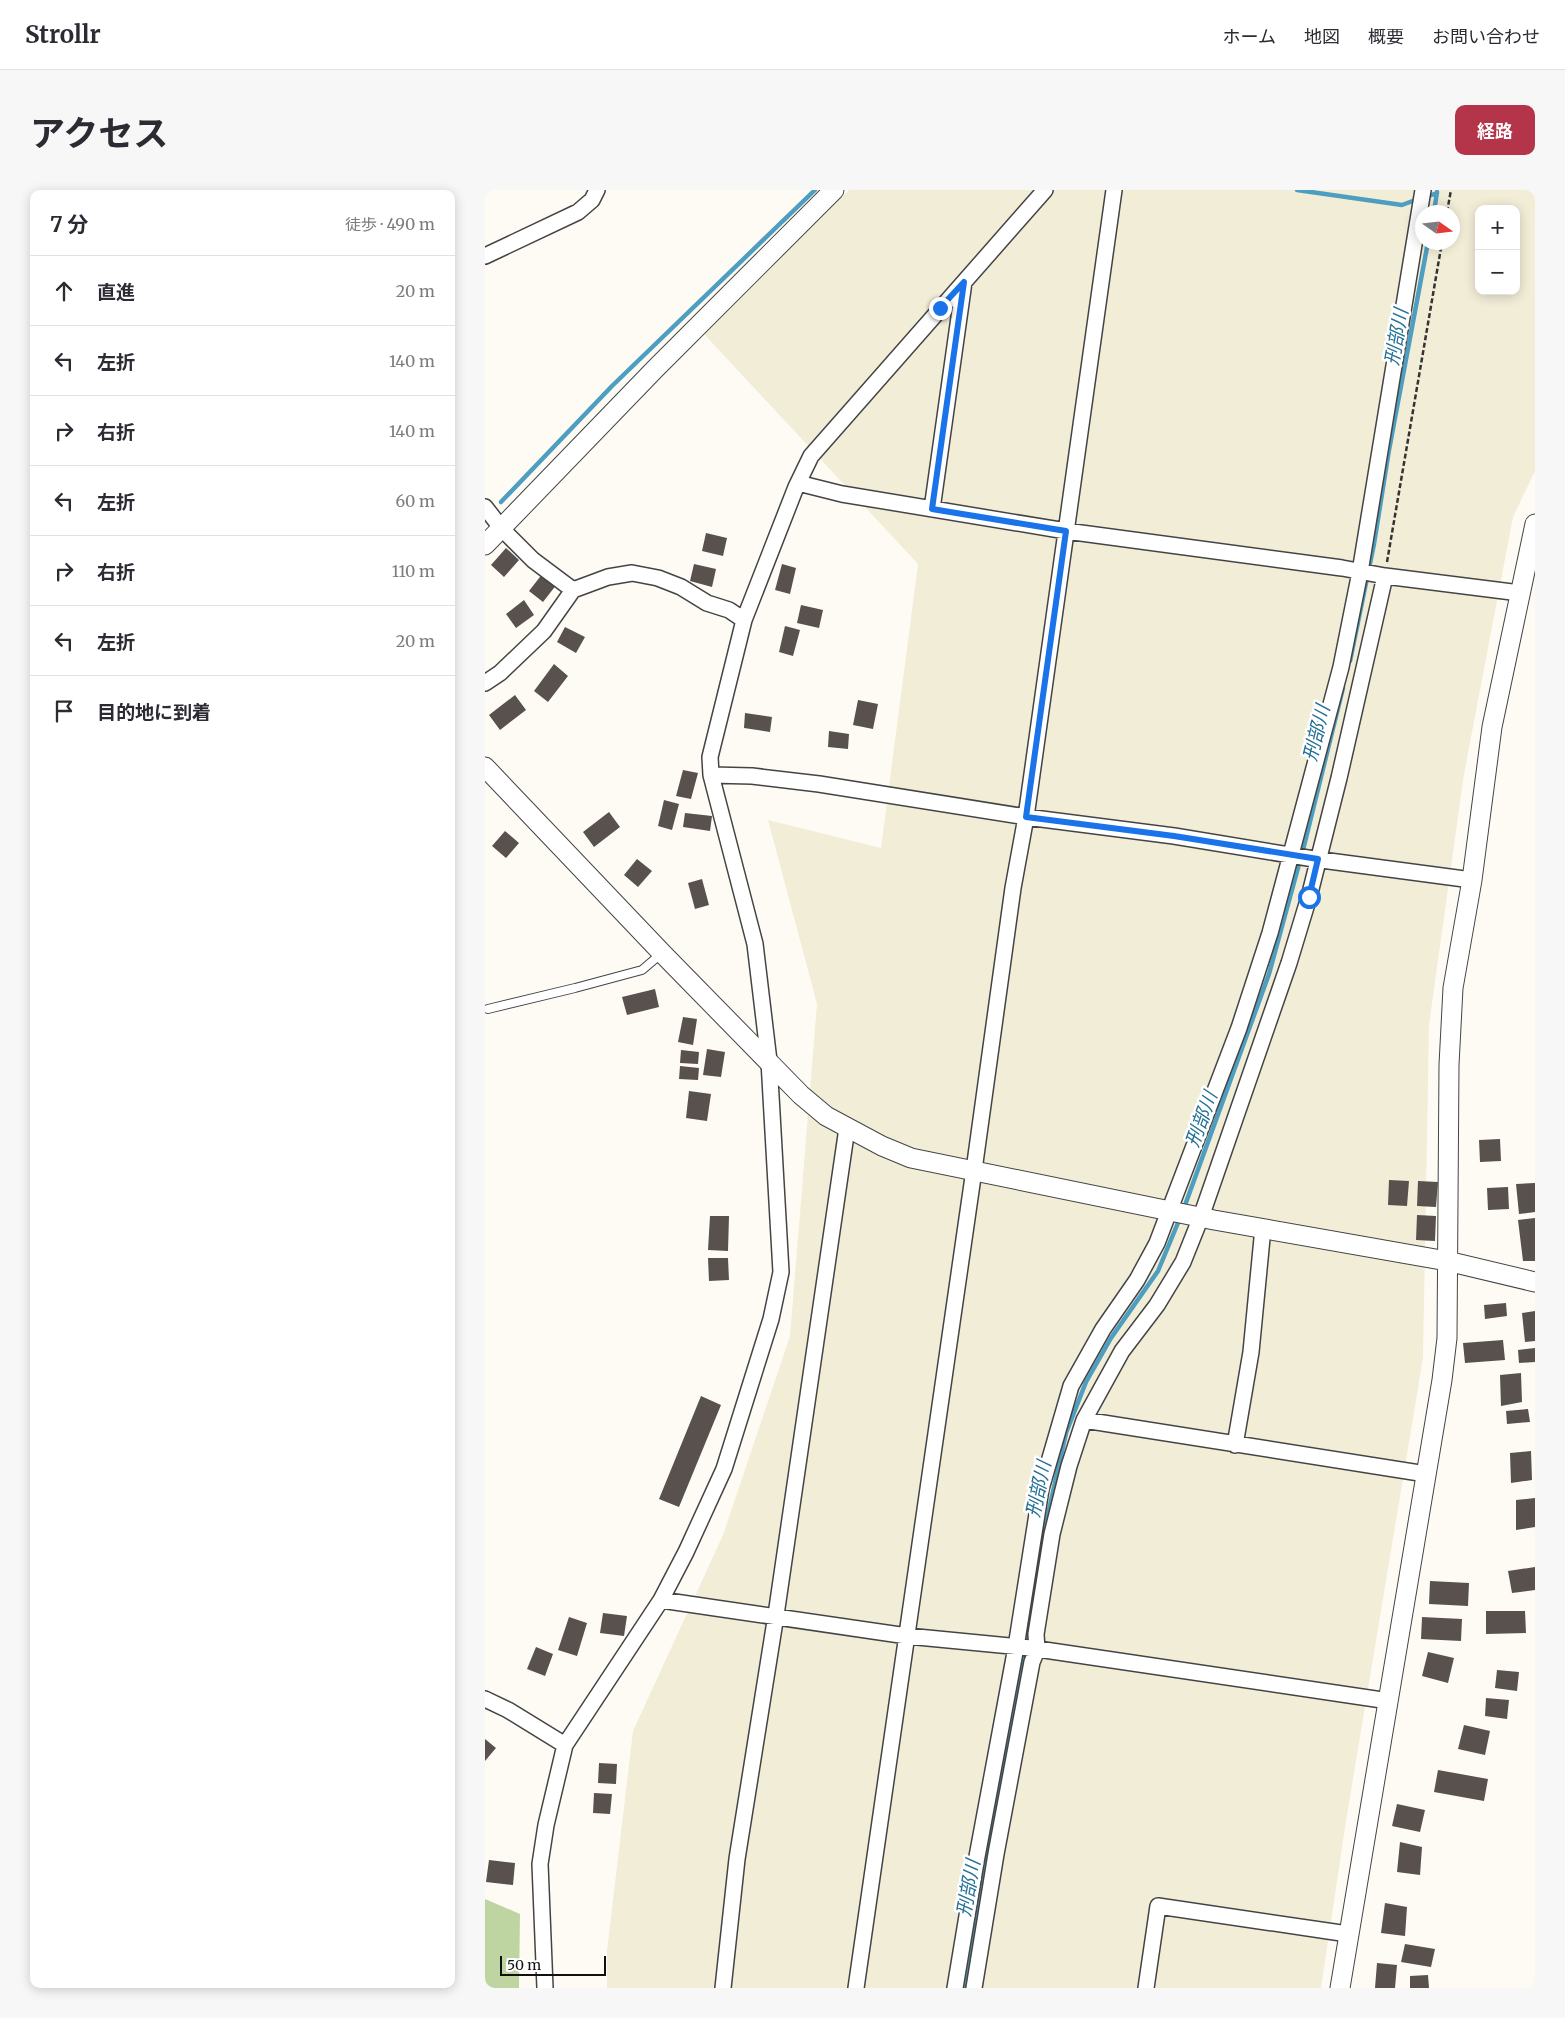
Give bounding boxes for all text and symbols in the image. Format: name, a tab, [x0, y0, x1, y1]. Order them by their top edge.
text: Strollr	[25, 19, 101, 50]
text: ホーム	[1223, 25, 1276, 48]
text: 地図	[1304, 25, 1340, 48]
text: 概要	[1368, 25, 1404, 48]
text: お問い合わせ	[1432, 25, 1540, 48]
button: 経路	[1455, 105, 1535, 155]
text: アクセス	[30, 112, 168, 156]
north arrow	[1415, 205, 1460, 250]
map controls	[1475, 205, 1520, 295]
button: +	[1475, 205, 1520, 250]
text: 7 分	[50, 211, 89, 238]
text: 徒歩 · 490 m	[345, 214, 435, 234]
button: −	[1475, 250, 1520, 295]
icon: ahead	[50, 277, 78, 305]
text: 直進	[97, 280, 135, 304]
text: 20 m	[396, 281, 435, 301]
route end	[929, 297, 952, 320]
water label: 刑部川	[1379, 305, 1413, 367]
icon: left	[50, 347, 78, 375]
text: 左折	[97, 350, 135, 374]
text: 140 m	[389, 351, 435, 371]
icon: right	[50, 417, 78, 445]
text: 右折	[97, 420, 135, 444]
text: 140 m	[389, 421, 435, 441]
icon: left	[50, 487, 78, 515]
text: 左折	[97, 490, 135, 514]
text: 60 m	[395, 491, 435, 511]
icon: right	[50, 557, 78, 585]
text: 右折	[97, 560, 135, 584]
text: 110 m	[392, 561, 435, 581]
icon: left	[50, 627, 78, 655]
text: 左折	[97, 630, 135, 654]
text: 20 m	[396, 631, 435, 651]
icon: arrive	[50, 697, 78, 725]
text: 目的地に到着	[97, 700, 211, 724]
water label: 刑部川	[1297, 701, 1335, 764]
route start	[1298, 886, 1321, 909]
water label: 刑部川	[1180, 1086, 1223, 1150]
water label: 刑部川	[1020, 1457, 1056, 1519]
water label: 刑部川	[951, 1856, 985, 1918]
scale bar	[500, 1953, 606, 1976]
text: 50 m	[507, 1956, 541, 1974]

